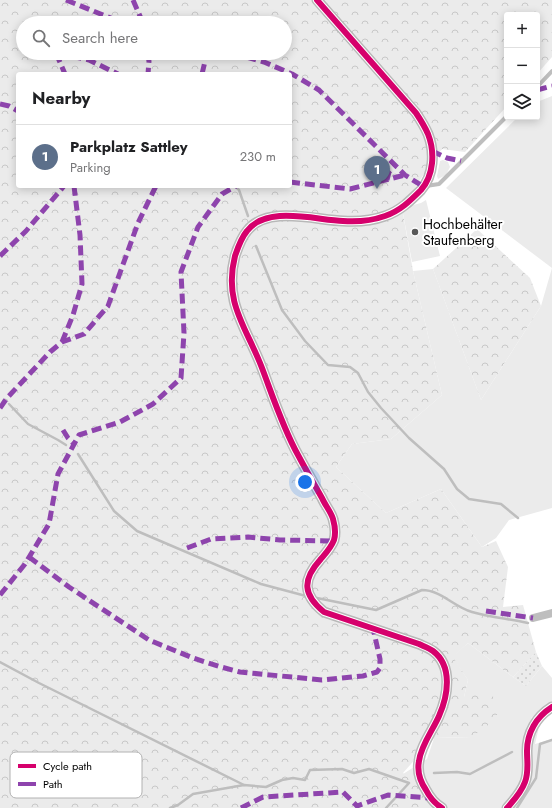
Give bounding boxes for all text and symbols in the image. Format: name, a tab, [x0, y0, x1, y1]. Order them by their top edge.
map controls	[504, 12, 540, 120]
button: +	[504, 12, 540, 48]
search box	[16, 16, 292, 60]
icon: search	[30, 27, 52, 49]
text: Search here	[62, 27, 138, 49]
button: −	[504, 48, 540, 84]
button: layers	[504, 84, 540, 120]
text: Nearby	[32, 86, 90, 110]
text: Parkplatz Sattley	[70, 136, 188, 158]
text: 1	[42, 147, 48, 166]
text: 230 m	[240, 147, 276, 166]
pin: 1	[364, 156, 390, 189]
text: Parking	[70, 158, 111, 177]
place label: Hochbehälter Staufenberg	[423, 214, 503, 250]
marker: Hochbehälter Staufenberg	[410, 227, 420, 237]
your location	[295, 472, 315, 492]
legend	[10, 752, 142, 798]
text: Cycle path	[43, 758, 92, 774]
text: Path	[43, 776, 62, 792]

